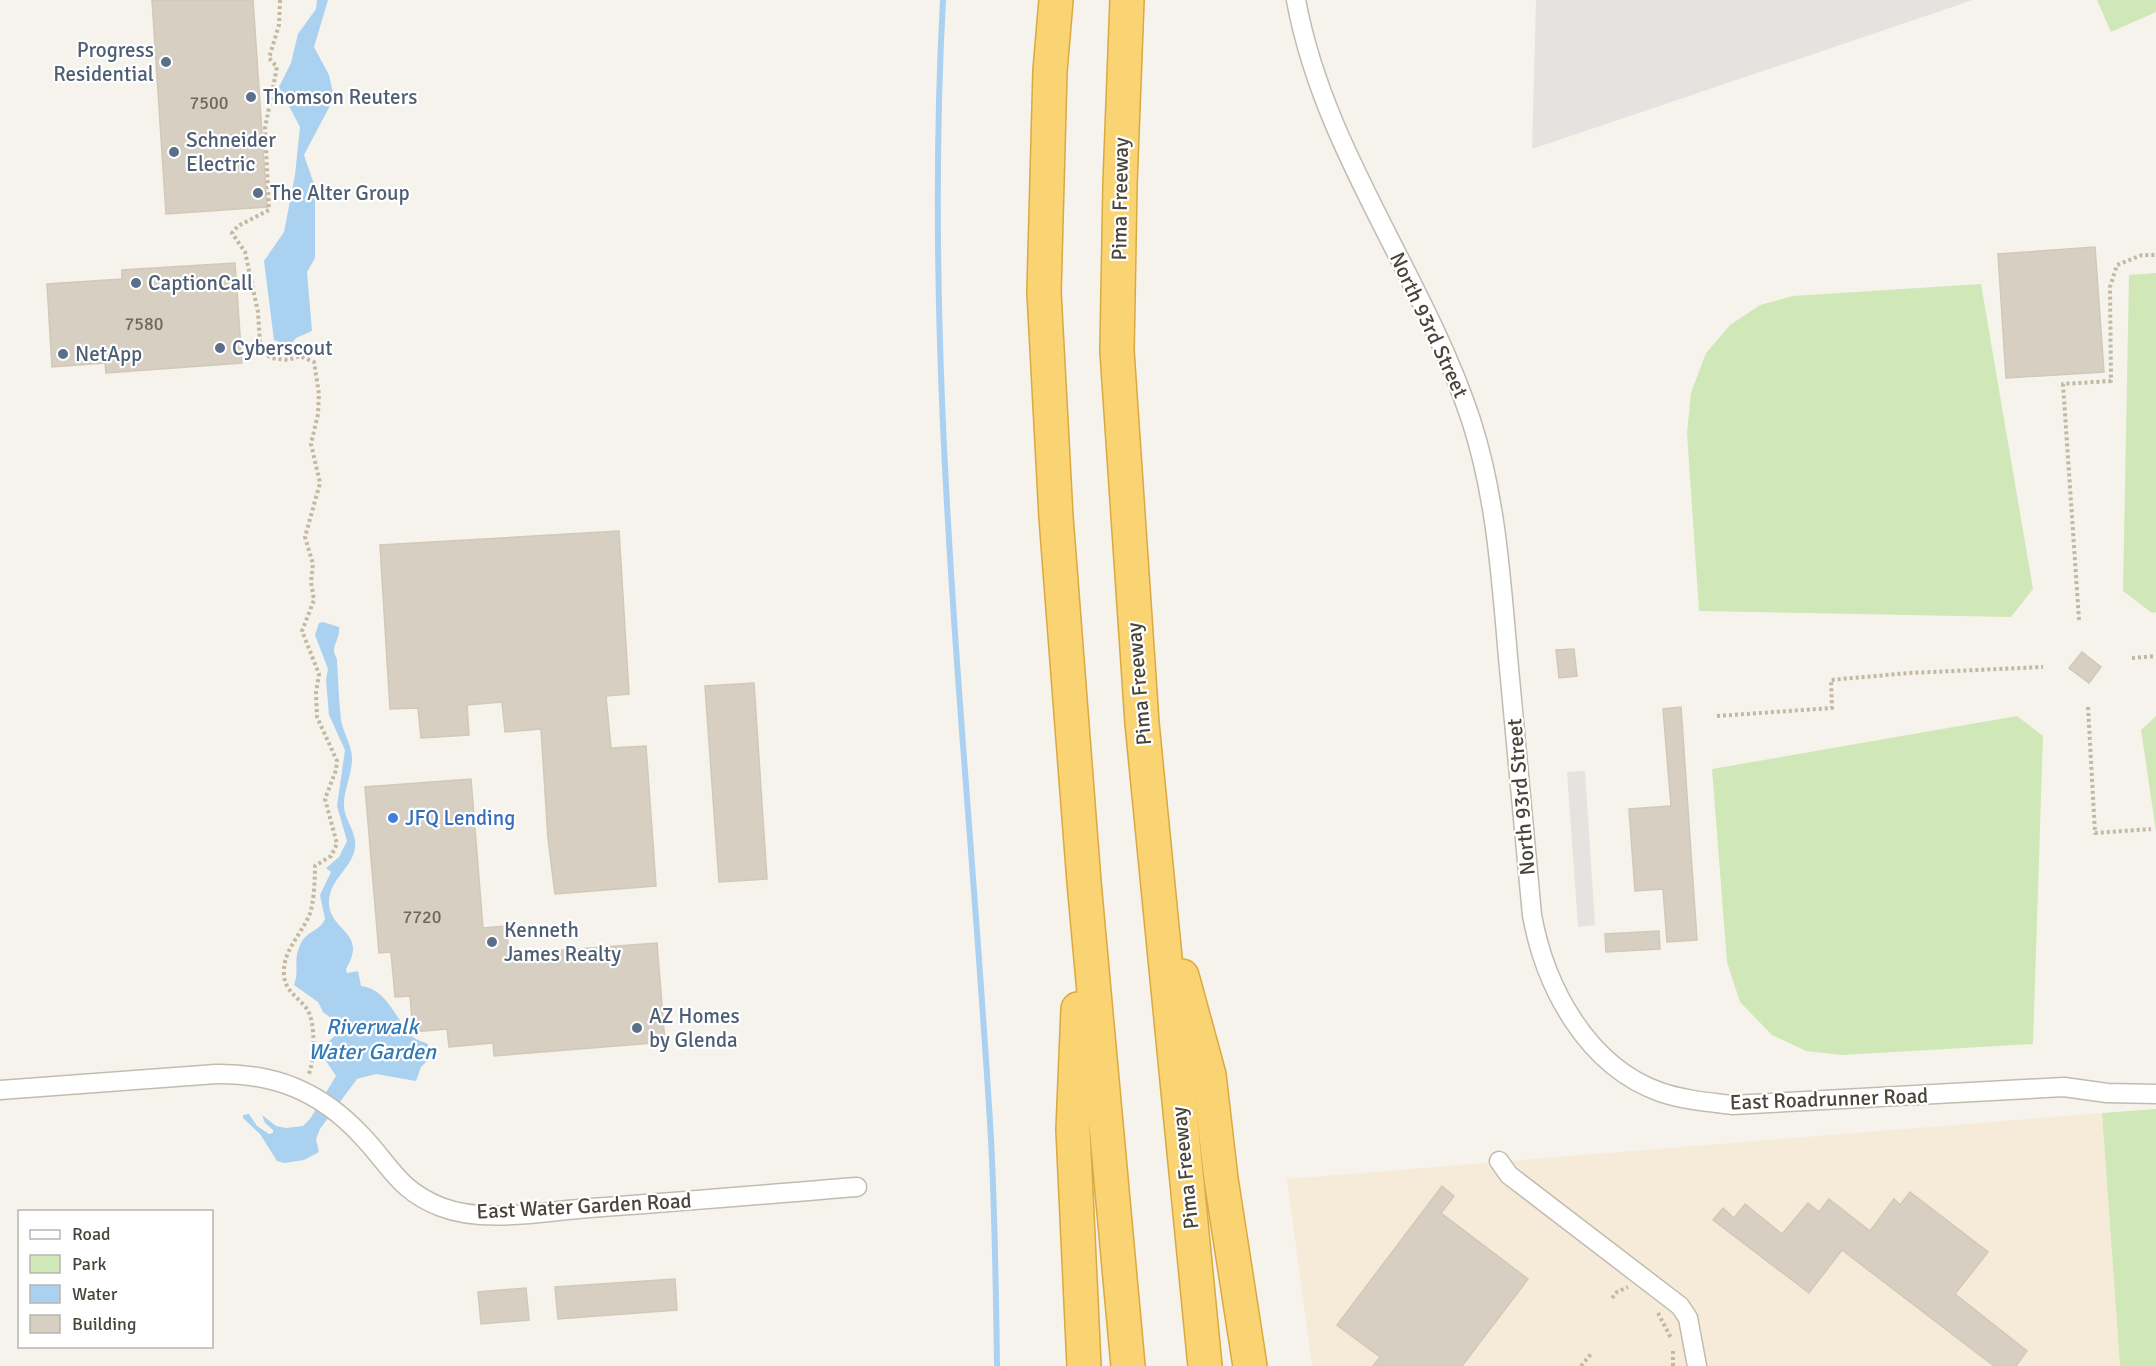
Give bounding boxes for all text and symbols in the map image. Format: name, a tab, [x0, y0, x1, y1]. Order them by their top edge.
place label: Progress Residential	[53, 37, 154, 87]
marker: Progress Residential	[159, 55, 173, 69]
place label: Thomson Reuters	[263, 84, 418, 110]
marker: Thomson Reuters	[244, 90, 258, 104]
house number: 7500	[190, 92, 228, 114]
place label: Schneider Electric	[186, 127, 276, 177]
street label: Pima Freeway	[1106, 137, 1134, 261]
marker: Schneider Electric	[167, 145, 181, 159]
place label: The Alter Group	[270, 180, 410, 206]
marker: The Alter Group	[251, 186, 265, 200]
street label: North 93rd Street	[1384, 248, 1474, 402]
place label: CaptionCall	[148, 270, 253, 296]
marker: CaptionCall	[129, 276, 143, 290]
house number: 7580	[125, 313, 163, 335]
place label: Cyberscout	[232, 335, 333, 361]
place label: NetApp	[75, 341, 142, 367]
marker: Cyberscout	[213, 341, 227, 355]
marker: NetApp	[56, 347, 70, 361]
street label: Pima Freeway	[1121, 621, 1157, 747]
street label: North 93rd Street	[1501, 717, 1541, 877]
place label: JFQ Lending	[405, 805, 515, 831]
marker: JFQ Lending	[386, 811, 400, 825]
house number: 7720	[403, 906, 441, 928]
place label: Kenneth James Realty	[504, 917, 621, 967]
marker: Kenneth James Realty	[485, 935, 499, 949]
place label: AZ Homes by Glenda	[649, 1003, 740, 1053]
water label: Riverwalk Water Garden	[308, 1013, 437, 1065]
marker: AZ Homes by Glenda	[630, 1021, 644, 1035]
street label: East Roadrunner Road	[1729, 1083, 1929, 1115]
street label: Pima Freeway	[1166, 1105, 1204, 1231]
street label: East Water Garden Road	[476, 1187, 692, 1225]
legend	[18, 1210, 213, 1348]
text: Road	[72, 1223, 111, 1245]
text: Park	[72, 1253, 107, 1275]
text: Water	[72, 1283, 118, 1305]
text: Building	[72, 1313, 136, 1335]

